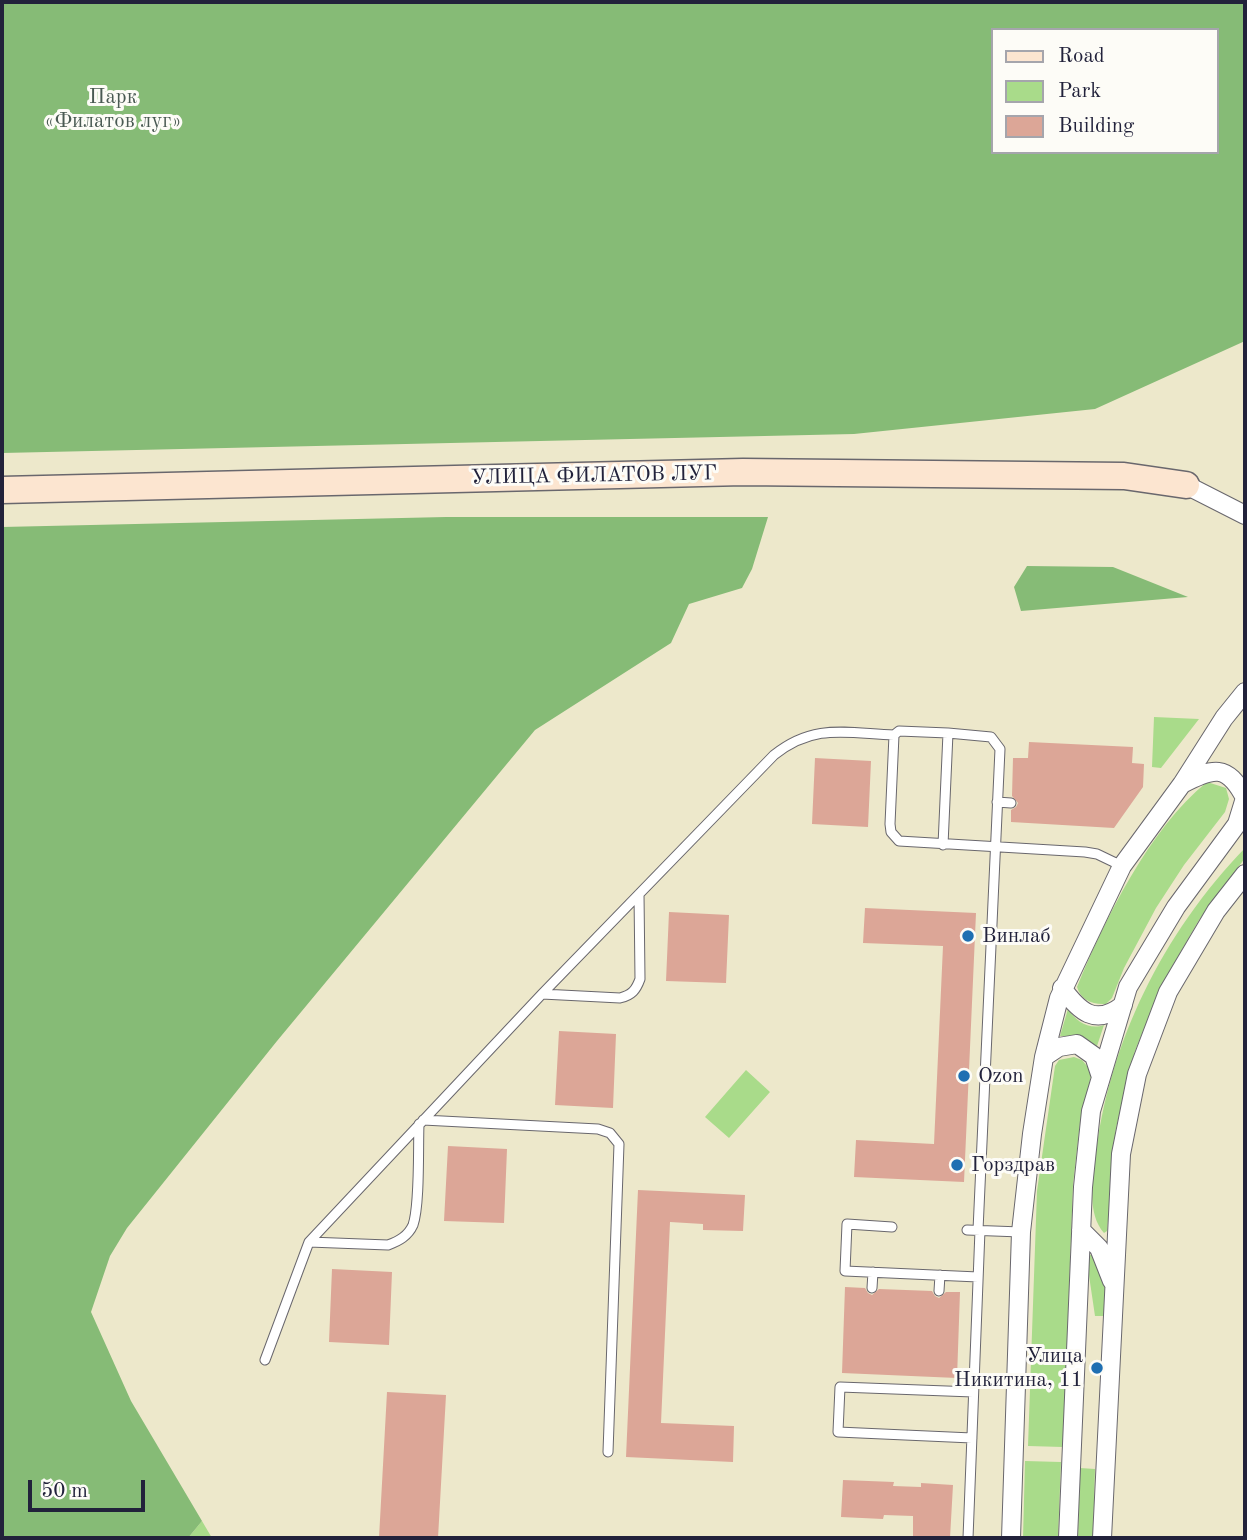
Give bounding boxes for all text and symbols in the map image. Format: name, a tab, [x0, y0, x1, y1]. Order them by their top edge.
legend	[992, 28, 1219, 154]
text: Road	[1058, 46, 1105, 67]
text: Park	[1058, 81, 1101, 102]
park label: Парк «Филатов луг»	[44, 84, 182, 134]
text: Building	[1058, 116, 1134, 137]
street label: УЛИЦА ФИЛАТОВ ЛУГ	[471, 461, 717, 491]
place label: Винлаб	[982, 923, 1051, 949]
marker: Винлаб	[960, 928, 976, 944]
place label: Ozon	[978, 1063, 1024, 1089]
marker: Ozon	[956, 1068, 972, 1084]
place label: Горздрав	[971, 1152, 1055, 1178]
marker: Горздрав	[949, 1157, 965, 1173]
place label: Улица Никитина, 11	[954, 1343, 1083, 1393]
marker: Улица Никитина, 11	[1089, 1360, 1105, 1376]
scale bar	[32, 1466, 149, 1510]
text: 50 m	[41, 1481, 88, 1502]

